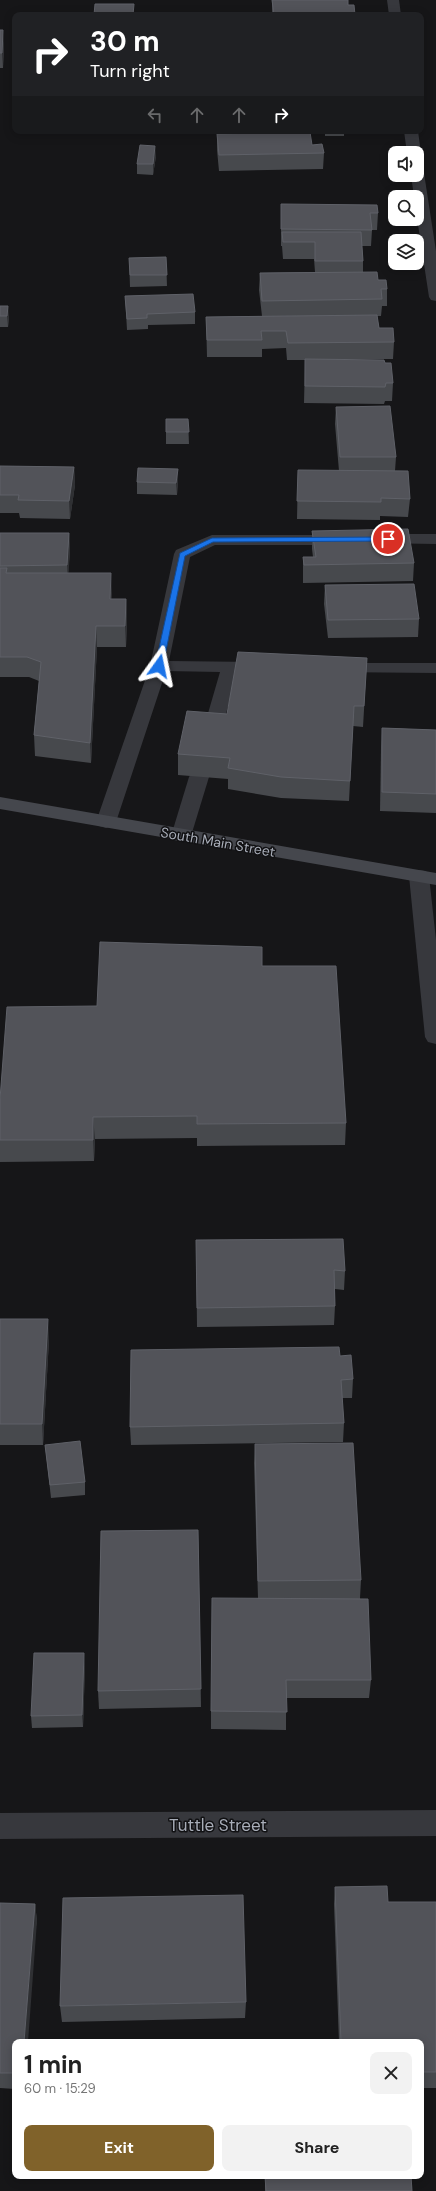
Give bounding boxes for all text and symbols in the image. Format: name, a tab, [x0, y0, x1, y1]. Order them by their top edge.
text: 30 m	[90, 23, 160, 60]
icon: right	[24, 28, 76, 80]
text: Turn right	[90, 59, 170, 83]
icon: left	[144, 104, 166, 126]
icon: ahead	[186, 104, 208, 126]
icon: ahead	[228, 104, 250, 126]
icon: right	[270, 104, 292, 126]
map controls	[388, 146, 424, 270]
button: sound	[388, 146, 424, 182]
button: search	[388, 190, 424, 226]
button: layers	[388, 234, 424, 270]
pin	[371, 522, 405, 556]
icon: arrive	[377, 528, 399, 550]
position arrow	[138, 645, 180, 687]
street label: South Main Street	[159, 823, 277, 861]
street label: Tuttle Street	[169, 1814, 267, 1836]
text: 1 min	[24, 2049, 82, 2080]
button: close	[370, 2052, 412, 2094]
text: 60 m · 15:29	[24, 2080, 96, 2097]
button: Exit	[24, 2125, 214, 2171]
button: Share	[222, 2125, 412, 2171]

